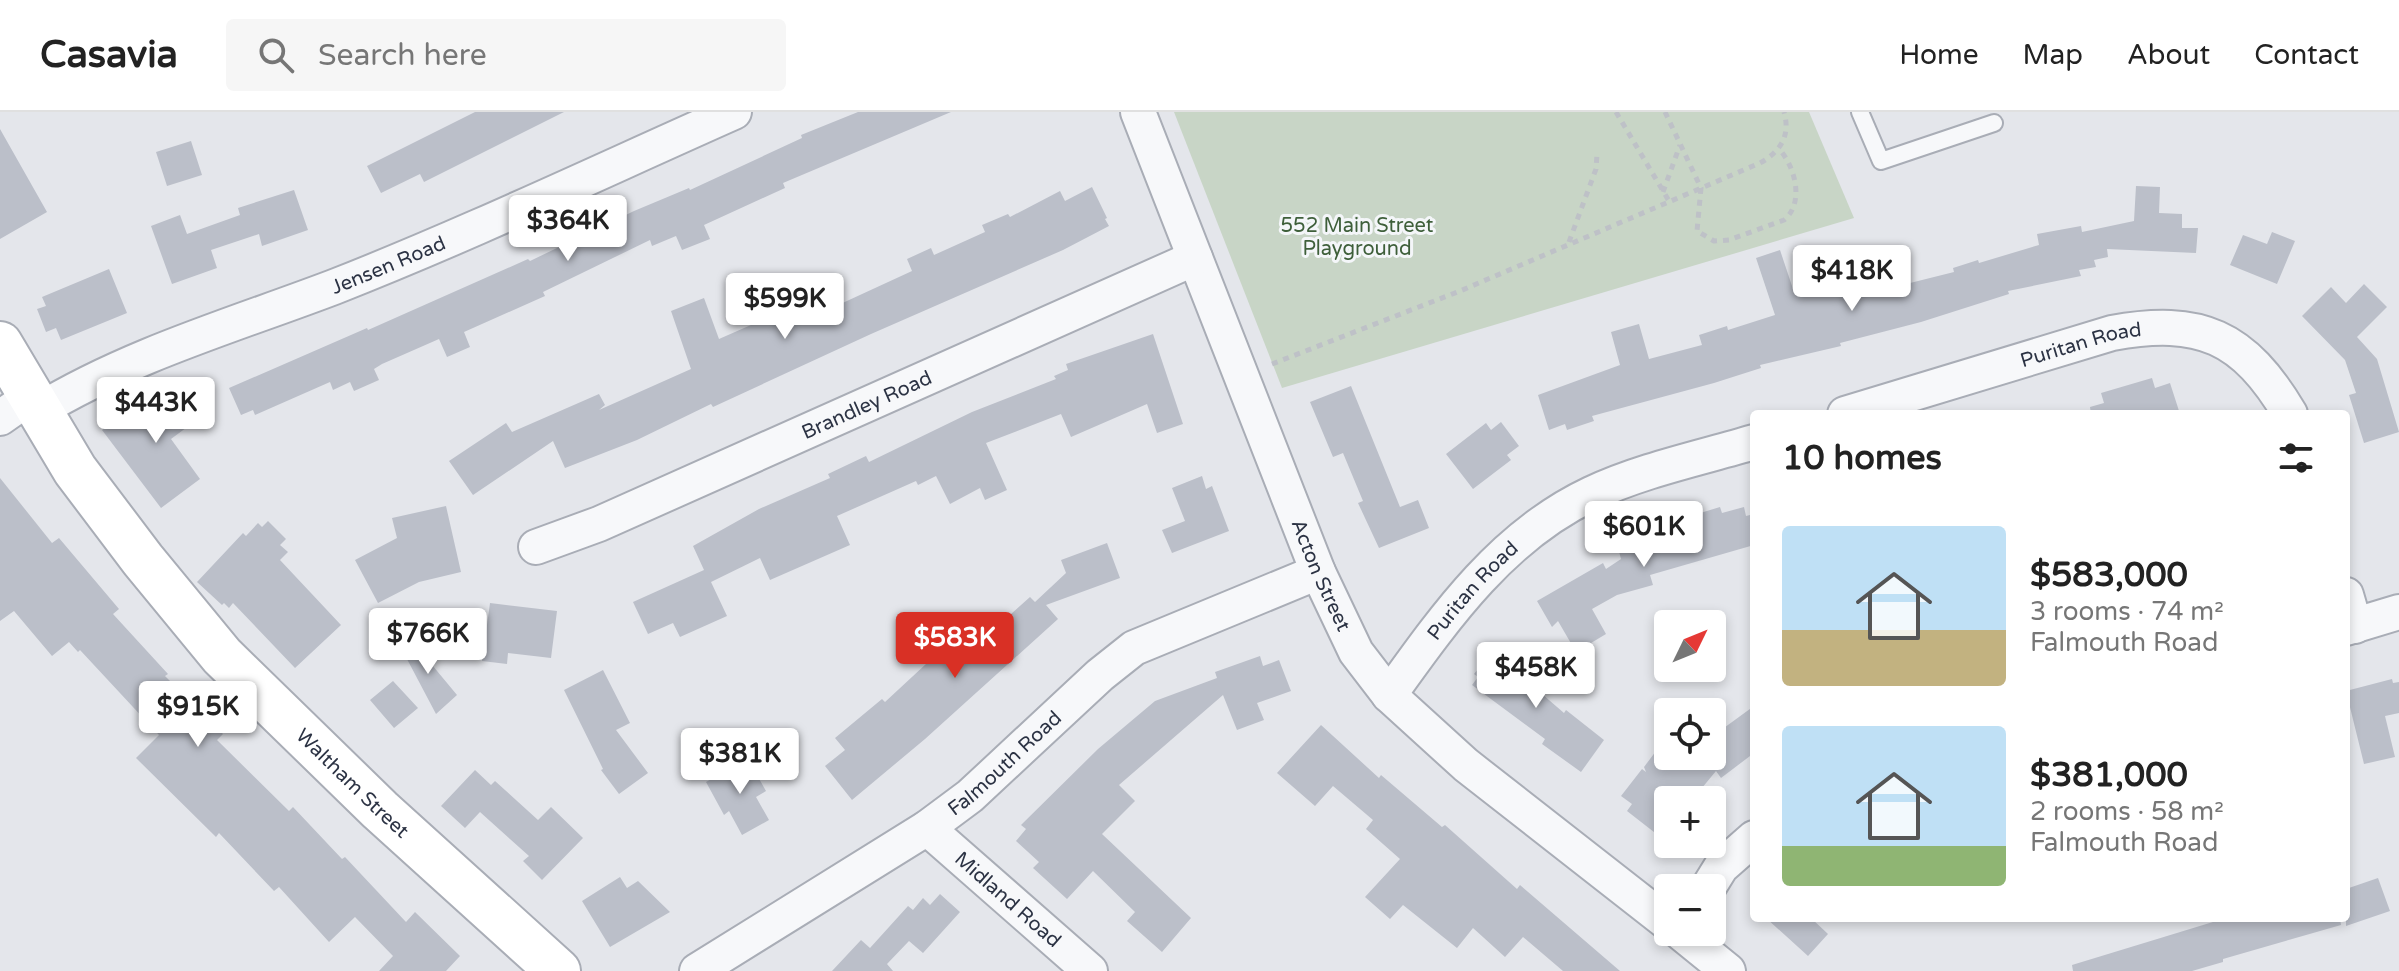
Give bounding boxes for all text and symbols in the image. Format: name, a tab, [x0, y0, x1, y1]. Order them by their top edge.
search box	[226, 19, 786, 91]
text: Casavia	[40, 32, 178, 78]
icon: search	[254, 33, 298, 77]
text: Search here	[318, 37, 487, 74]
text: Home	[1899, 38, 1979, 72]
text: Map	[2023, 38, 2083, 72]
text: About	[2127, 38, 2210, 72]
text: Contact	[2254, 38, 2359, 72]
pin: $364K	[512, 195, 624, 263]
text: $364K	[527, 205, 609, 236]
park label: 552 Main Street Playground	[1281, 214, 1434, 261]
street label: Jensen Road	[328, 231, 449, 300]
pin: $418K	[1796, 245, 1908, 313]
text: $418K	[1811, 255, 1893, 286]
pin: $599K	[729, 273, 841, 341]
text: $599K	[744, 283, 826, 314]
street label: Puritan Road	[2018, 318, 2143, 373]
street label: Brandley Road	[798, 366, 936, 445]
pin: $443K	[100, 377, 212, 445]
text: $443K	[115, 387, 197, 418]
icon: filters	[2274, 436, 2318, 480]
text: 10 homes	[1782, 438, 1942, 479]
pin: $601K	[1588, 501, 1700, 569]
text: $601K	[1603, 511, 1685, 542]
street label: Acton Street	[1286, 516, 1355, 636]
street label: Puritan Road	[1423, 536, 1523, 645]
text: $583,000	[2030, 555, 2188, 596]
icon: home	[1846, 558, 1942, 654]
text: 3 rooms · 74 m²	[2030, 596, 2224, 627]
pin: $766K	[372, 608, 484, 676]
north arrow	[1654, 610, 1726, 682]
map controls	[1654, 610, 1726, 946]
pin: $583K	[899, 612, 1011, 680]
text: $766K	[387, 618, 469, 649]
text: $583K	[914, 622, 996, 653]
text: Falmouth Road	[2030, 627, 2218, 658]
pin: $458K	[1480, 642, 1592, 710]
text: $458K	[1495, 652, 1577, 683]
pin: $915K	[142, 681, 254, 749]
text: $915K	[157, 691, 239, 722]
button: locate	[1654, 698, 1726, 770]
street label: Falmouth Road	[943, 706, 1067, 821]
street label: Waltham Street	[291, 724, 414, 844]
pin: $381K	[684, 728, 796, 796]
text: $381K	[699, 738, 781, 769]
text: $381,000	[2030, 755, 2188, 796]
icon: home	[1846, 758, 1942, 854]
button: +	[1654, 786, 1726, 858]
text: 2 rooms · 58 m²	[2030, 796, 2224, 827]
text: Falmouth Road	[2030, 827, 2218, 858]
street label: Midland Road	[950, 847, 1066, 953]
button: −	[1654, 874, 1726, 946]

